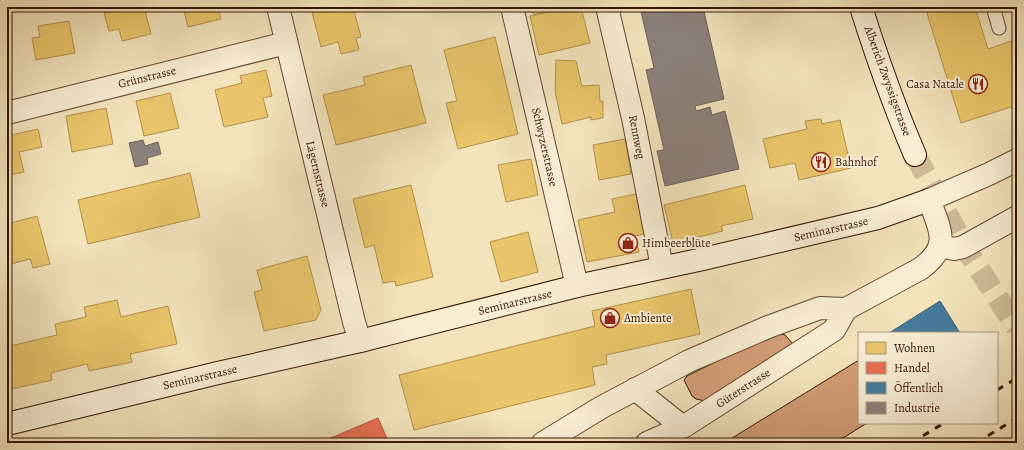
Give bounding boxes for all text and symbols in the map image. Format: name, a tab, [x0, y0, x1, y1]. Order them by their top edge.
street label: Alberich Zwyssigstrasse	[860, 23, 915, 138]
street label: Grünstrasse	[116, 62, 178, 92]
restaurant icon: Casa Natale	[967, 73, 989, 95]
place label: Casa Natale	[906, 76, 964, 92]
street label: Schwyzerstrasse	[528, 106, 562, 188]
street label: Rennweg	[625, 113, 649, 161]
street label: Lägernstrasse	[302, 139, 334, 209]
restaurant icon: Bahnhof	[810, 151, 832, 173]
place label: Bahnhof	[835, 154, 879, 170]
street label: Seminarstrasse	[792, 213, 870, 245]
shop icon: Himbeerblüte	[617, 232, 639, 254]
place label: Himbeerblüte	[642, 235, 711, 251]
street label: Seminarstrasse	[476, 285, 554, 319]
shop icon: Ambiente	[599, 307, 621, 329]
place label: Ambiente	[623, 310, 672, 326]
legend	[858, 332, 998, 424]
text: Wohnen	[893, 340, 936, 356]
text: Handel	[894, 360, 930, 376]
street label: Seminarstrasse	[161, 361, 239, 393]
street label: Güterstrasse	[713, 364, 773, 412]
text: Öffentlich	[894, 380, 944, 396]
text: Industrie	[894, 400, 940, 416]

